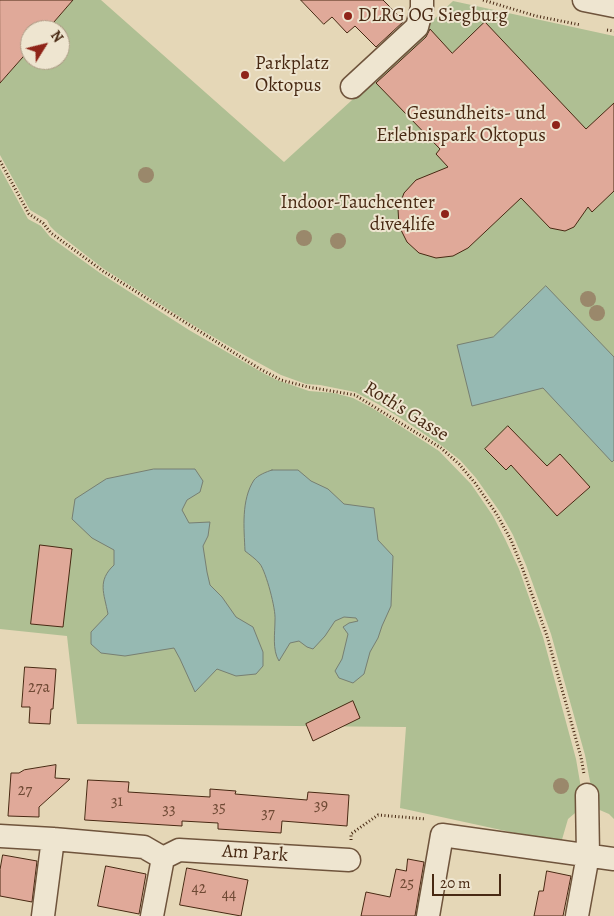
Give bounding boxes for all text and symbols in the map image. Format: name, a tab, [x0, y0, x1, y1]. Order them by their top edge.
place label: DLRG OG Siegburg	[358, 5, 508, 27]
marker: DLRG OG Siegburg	[342, 10, 354, 22]
north arrow	[20, 20, 70, 70]
text: N	[46, 27, 67, 46]
place label: Parkplatz Oktopus	[255, 53, 329, 97]
marker: Parkplatz Oktopus	[239, 69, 251, 81]
place label: Gesundheits- und Erlebnispark Oktopus	[376, 103, 546, 147]
marker: Gesundheits- und Erlebnispark Oktopus	[550, 119, 562, 131]
place label: Indoor-Tauchcenter dive4life	[280, 192, 435, 236]
marker: Indoor-Tauchcenter dive4life	[439, 208, 451, 220]
street label: Roth's Gasse	[360, 377, 452, 447]
house number: 27a	[28, 678, 50, 698]
house number: 27	[18, 781, 32, 801]
house number: 31	[111, 792, 123, 812]
house number: 39	[314, 796, 328, 816]
house number: 35	[212, 798, 226, 818]
house number: 33	[162, 800, 176, 820]
house number: 37	[261, 804, 275, 824]
street label: Am Park	[221, 840, 289, 868]
scale bar	[434, 864, 503, 896]
text: 20 m	[440, 873, 471, 893]
house number: 25	[400, 874, 414, 894]
house number: 42	[192, 879, 206, 899]
house number: 44	[222, 885, 236, 905]

